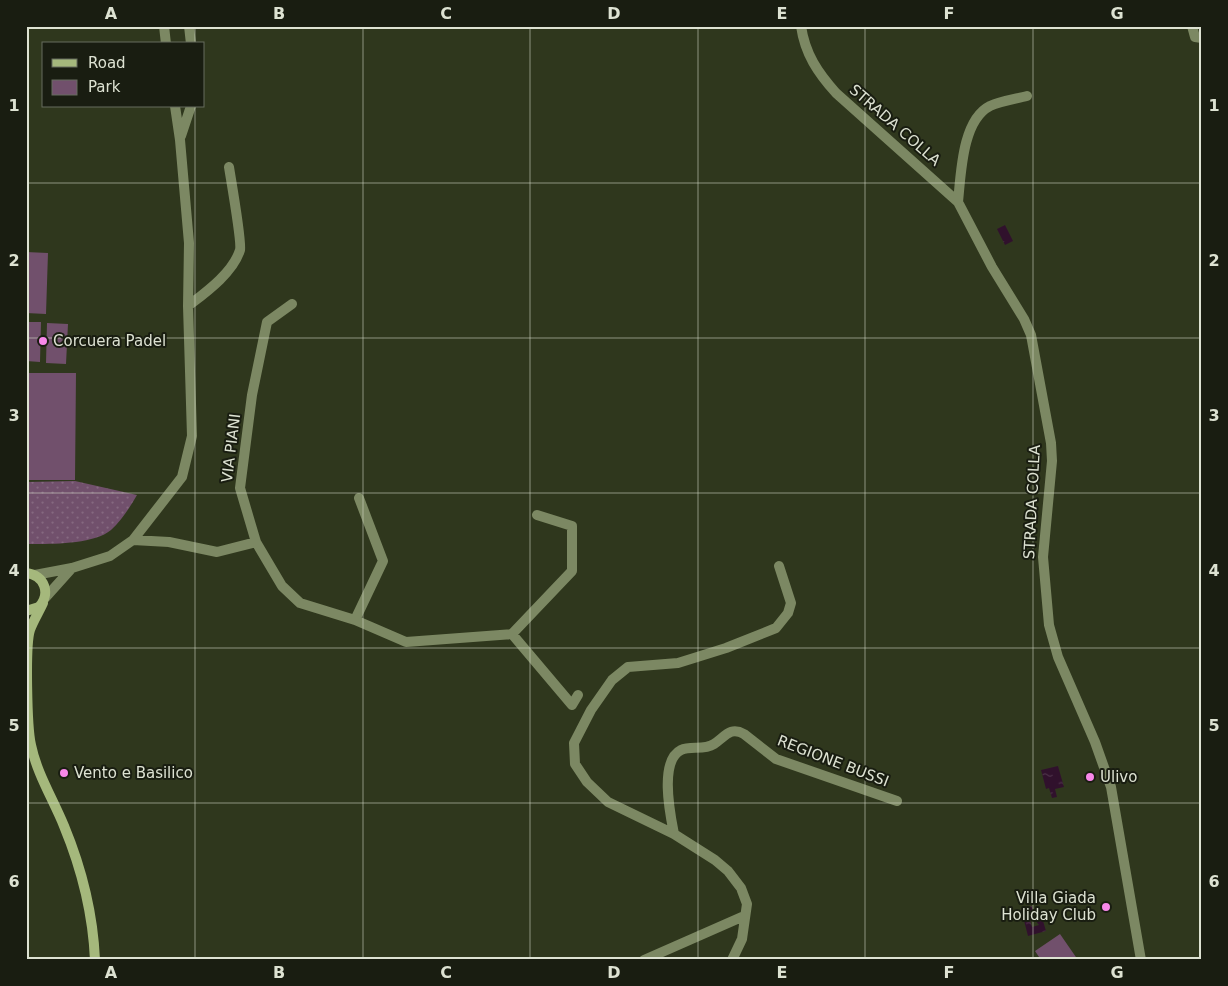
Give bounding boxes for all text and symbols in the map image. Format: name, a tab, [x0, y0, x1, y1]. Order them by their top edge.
text: A	[105, 4, 118, 23]
text: B	[273, 4, 285, 23]
text: C	[440, 4, 452, 23]
text: D	[607, 4, 621, 23]
text: E	[777, 4, 787, 23]
text: F	[944, 4, 954, 23]
text: G	[1110, 4, 1124, 23]
legend	[42, 42, 205, 108]
text: Road	[88, 54, 126, 72]
text: Park	[88, 78, 121, 96]
street label: STRADA COLLA	[846, 81, 945, 170]
text: 1	[8, 96, 20, 115]
text: 1	[1208, 96, 1220, 115]
text: 2	[8, 251, 20, 270]
text: 2	[1208, 251, 1220, 270]
place label: Corcuera Padel	[53, 332, 166, 350]
marker: Corcuera Padel	[37, 335, 49, 347]
text: 3	[8, 406, 20, 425]
text: 3	[1208, 406, 1220, 425]
street label: VIA PIANI	[218, 413, 244, 483]
street label: STRADA COLLA	[1020, 444, 1044, 560]
text: 4	[8, 561, 20, 580]
text: 4	[1208, 561, 1220, 580]
text: 5	[8, 716, 20, 735]
text: 5	[1208, 716, 1220, 735]
street label: REGIONE BUSSI	[775, 731, 891, 791]
place label: Vento e Basilico	[74, 764, 193, 782]
marker: Vento e Basilico	[58, 767, 70, 779]
place label: Ulivo	[1100, 768, 1137, 786]
marker: Ulivo	[1084, 771, 1096, 783]
text: 6	[8, 872, 20, 891]
text: 6	[1208, 872, 1220, 891]
place label: Villa Giada Holiday Club	[1001, 889, 1096, 924]
marker: Villa Giada Holiday Club	[1100, 901, 1112, 913]
text: A	[105, 963, 118, 982]
text: B	[273, 963, 285, 982]
text: C	[440, 963, 452, 982]
text: D	[607, 963, 621, 982]
text: E	[777, 963, 787, 982]
text: F	[944, 963, 954, 982]
text: G	[1110, 963, 1124, 982]

